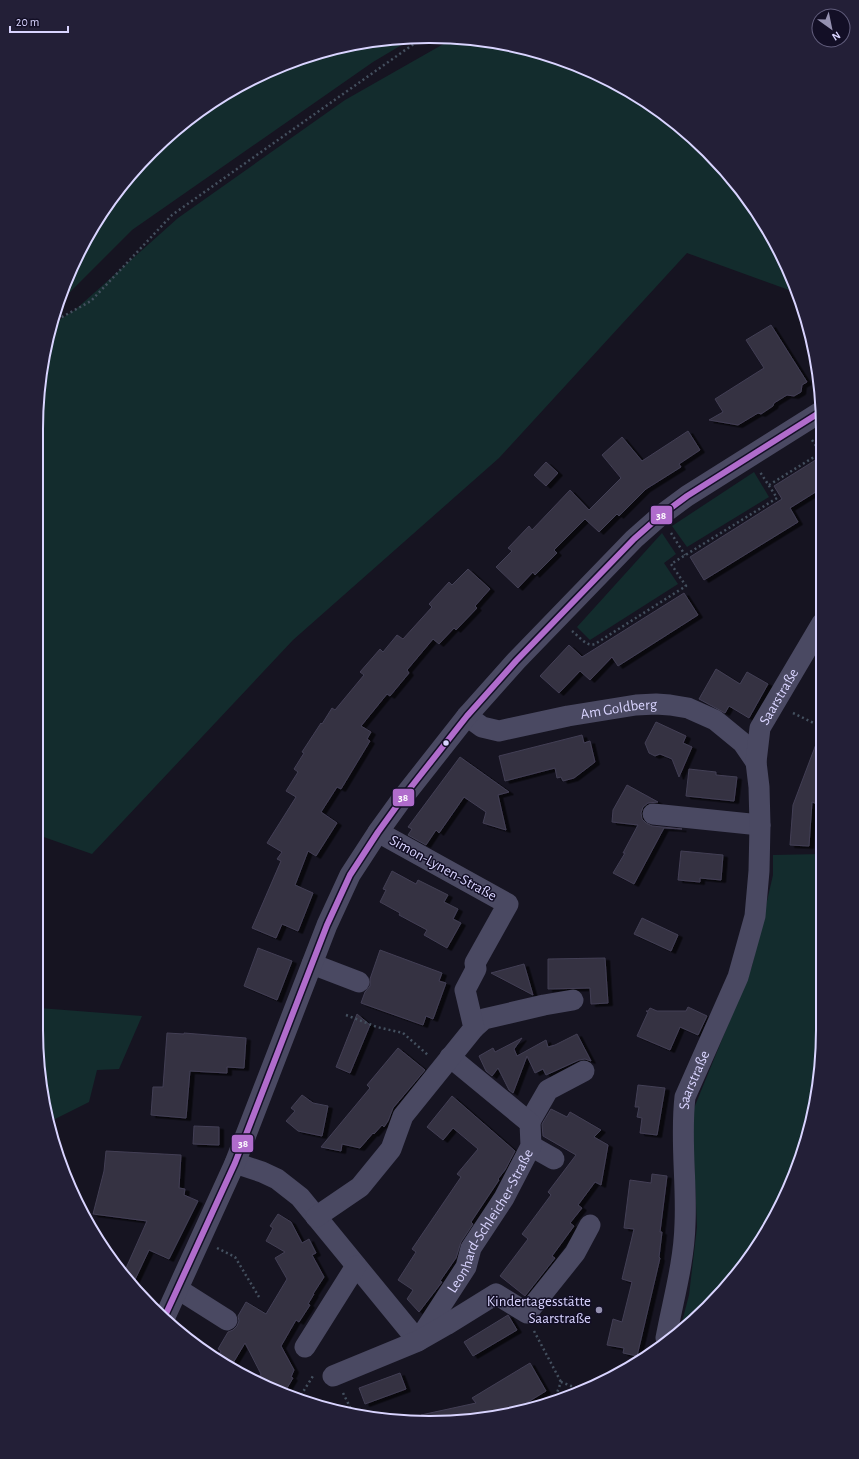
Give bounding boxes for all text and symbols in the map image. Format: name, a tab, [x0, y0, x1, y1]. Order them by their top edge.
scale bar	[10, 8, 68, 34]
north arrow	[811, 8, 851, 48]
text: 20 m	[16, 16, 39, 28]
text: N	[830, 29, 842, 43]
line badge: 38	[650, 505, 673, 525]
text: 38	[656, 510, 666, 521]
street label: Saarstraße	[756, 666, 801, 727]
street label: Am Goldberg	[579, 696, 658, 721]
unlabelled marker	[441, 738, 451, 748]
line badge: 38	[392, 788, 415, 807]
text: 38	[398, 792, 408, 803]
street label: Simon-Lynen-Straße	[387, 832, 499, 904]
street label: Saarstraße	[676, 1048, 712, 1110]
line badge: 38	[231, 1134, 254, 1153]
text: 38	[238, 1138, 248, 1149]
street label: Leonhard-Schleicher-Straße	[444, 1146, 536, 1295]
place label: Kindertagesstätte Saarstraße	[487, 1294, 591, 1326]
marker: Kindertagesstätte Saarstraße	[594, 1305, 604, 1315]

